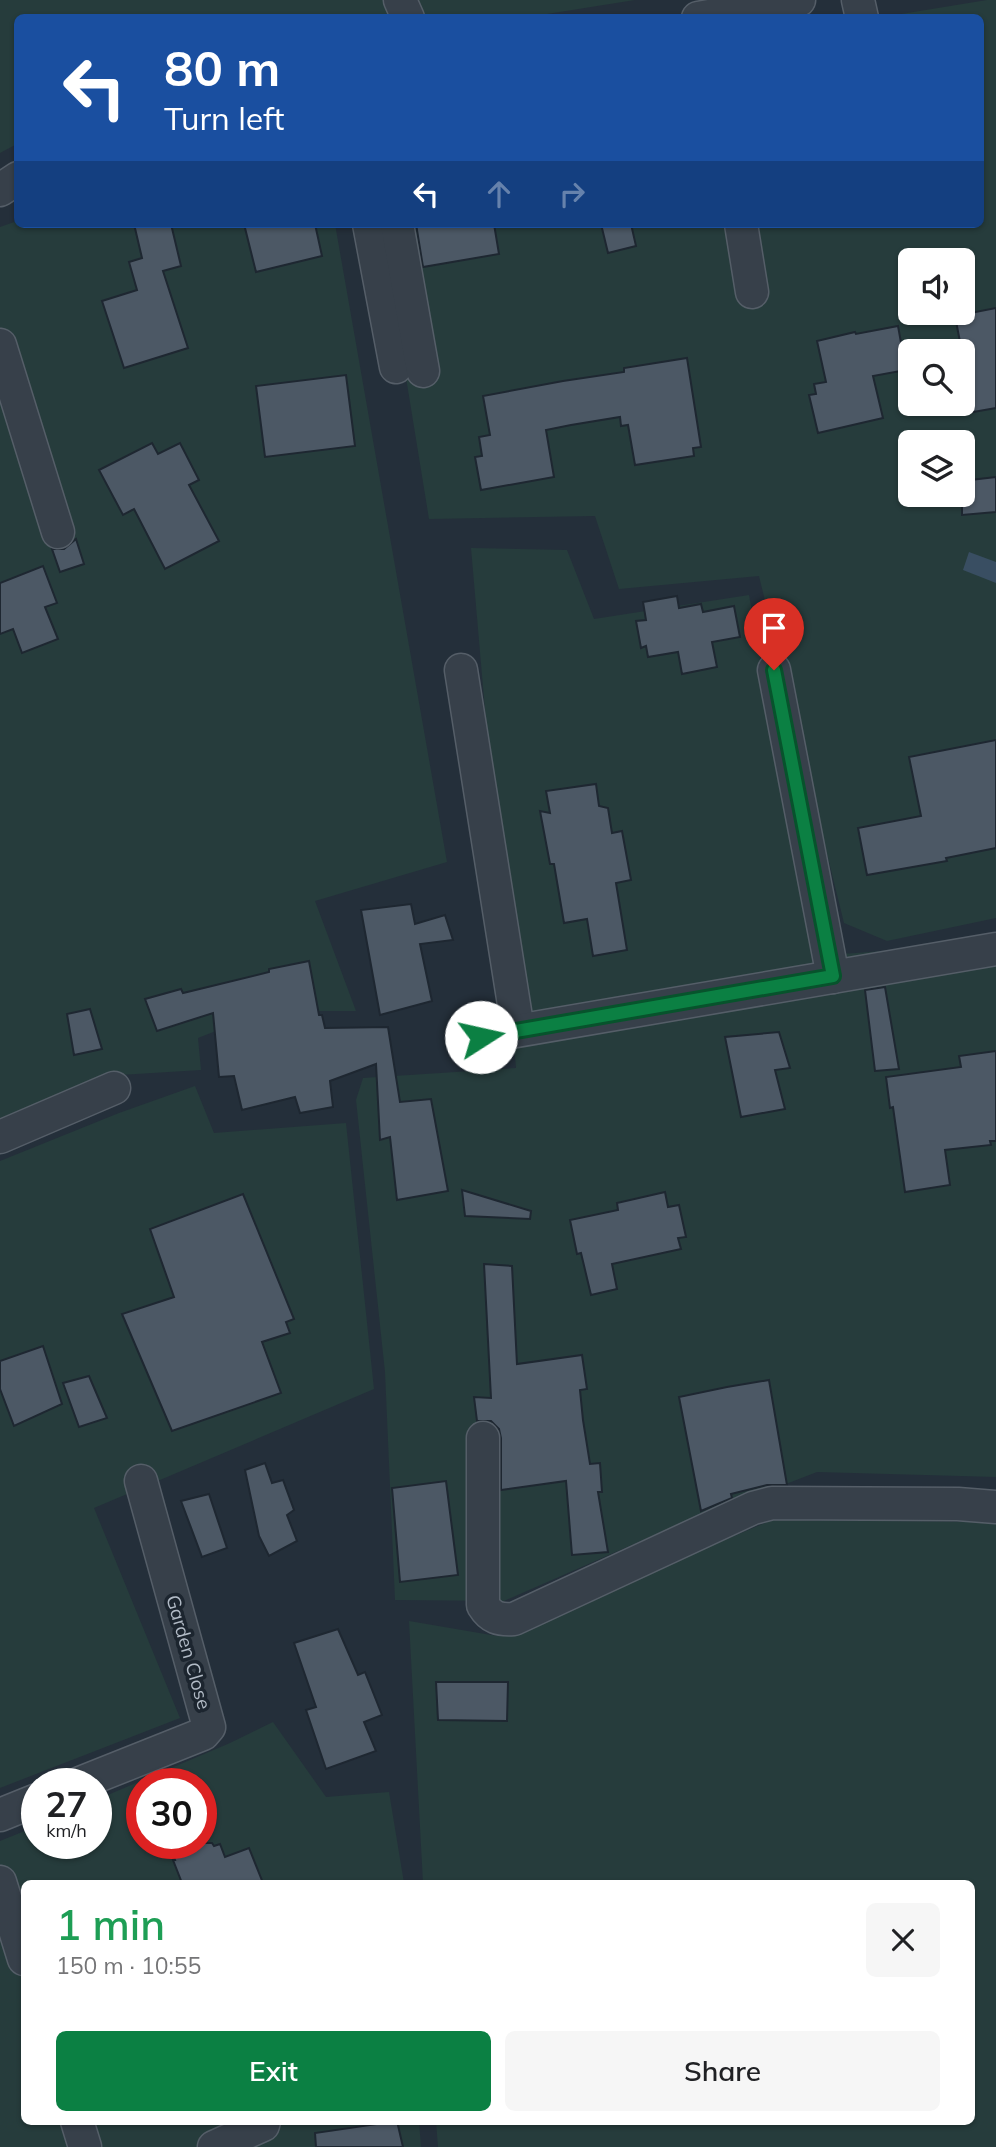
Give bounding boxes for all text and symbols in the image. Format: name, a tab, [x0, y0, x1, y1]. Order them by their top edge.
text: 80 m	[164, 37, 280, 98]
icon: left	[49, 42, 140, 133]
text: Turn left	[164, 98, 284, 138]
icon: left	[407, 175, 445, 213]
icon: ahead	[480, 175, 518, 213]
icon: right	[553, 175, 591, 213]
map controls	[898, 248, 975, 507]
button: sound	[898, 248, 975, 325]
button: search	[898, 339, 975, 416]
button: layers	[898, 430, 975, 507]
pin	[744, 598, 804, 670]
icon: arrive	[755, 609, 793, 647]
position arrow	[444, 1000, 518, 1074]
street label: Garden Close	[161, 1592, 217, 1712]
speed limit sign: 30	[126, 1768, 217, 1859]
text: 27	[45, 1782, 88, 1826]
text: km/h	[46, 1819, 87, 1842]
text: 1 min	[56, 1898, 165, 1951]
button: close	[866, 1903, 940, 1977]
text: 150 m · 10:55	[56, 1951, 201, 1980]
button: Exit	[56, 2031, 491, 2111]
button: Share	[505, 2031, 940, 2111]

